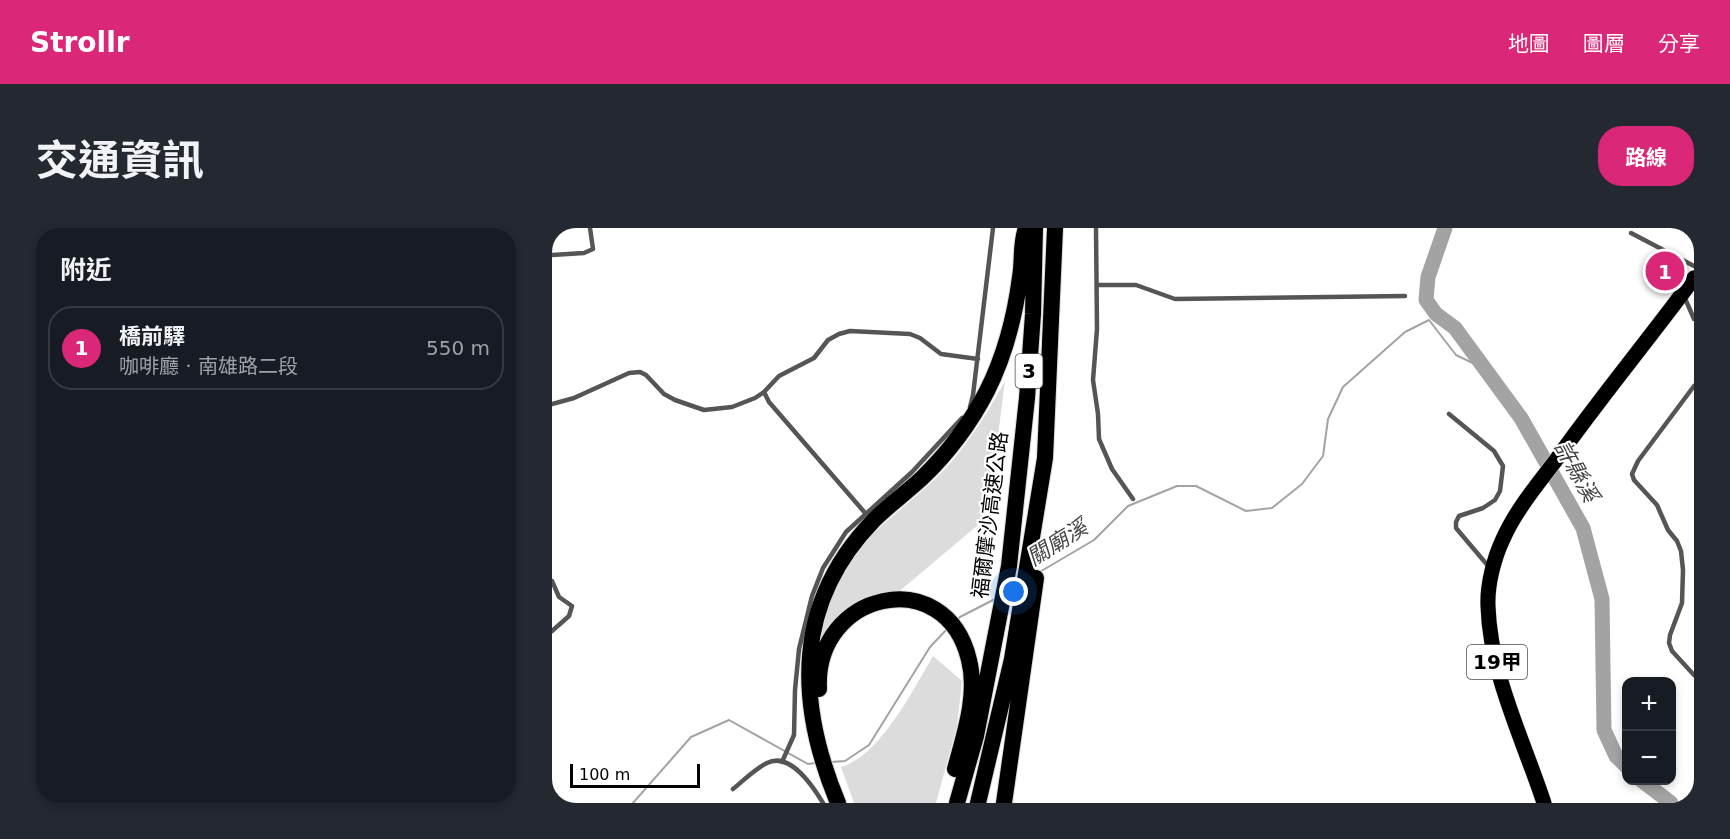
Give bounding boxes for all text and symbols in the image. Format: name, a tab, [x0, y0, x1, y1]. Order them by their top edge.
text: Strollr	[30, 26, 130, 59]
text: 地圖	[1508, 32, 1550, 56]
text: 圖層	[1583, 32, 1625, 56]
text: 分享	[1658, 32, 1700, 56]
button: 路線	[1598, 126, 1694, 186]
text: 交通資訊	[36, 136, 204, 185]
pin: 1	[1646, 248, 1684, 294]
text: 附近	[60, 255, 112, 285]
text: 橋前驛	[119, 324, 185, 349]
text: 1	[75, 336, 88, 360]
text: 550 m	[426, 336, 490, 360]
text: 咖啡廳 · 南雄路二段	[119, 354, 298, 378]
road number: 3	[1016, 354, 1042, 388]
street label: 福爾摩沙高速公路	[968, 430, 1012, 600]
water label: 許縣溪	[1550, 436, 1605, 509]
water label: 關廟溪	[1023, 513, 1094, 571]
your location	[999, 577, 1028, 606]
road number: 19甲	[1467, 645, 1527, 679]
map controls	[1622, 677, 1676, 785]
button: +	[1622, 677, 1676, 731]
button: −	[1622, 731, 1676, 785]
scale bar	[570, 761, 700, 788]
text: 100 m	[579, 765, 630, 784]

